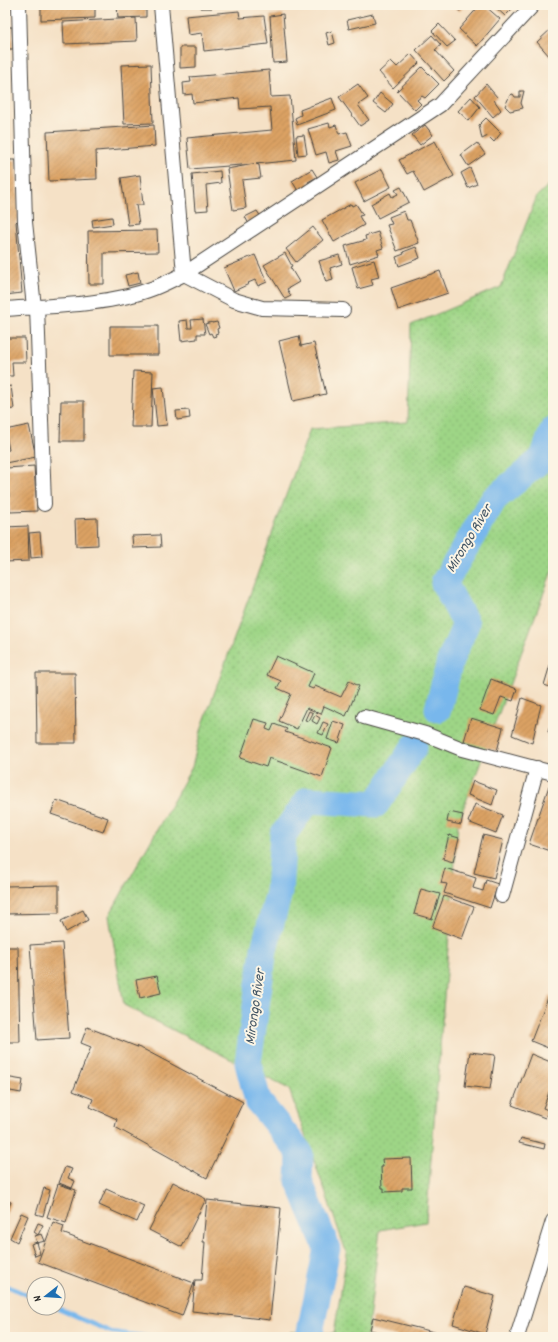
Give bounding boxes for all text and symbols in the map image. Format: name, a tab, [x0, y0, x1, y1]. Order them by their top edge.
water label: Mirongo River	[441, 500, 500, 577]
water label: Mirongo River	[240, 966, 272, 1046]
north arrow	[26, 1276, 66, 1316]
text: N	[30, 1293, 47, 1303]

